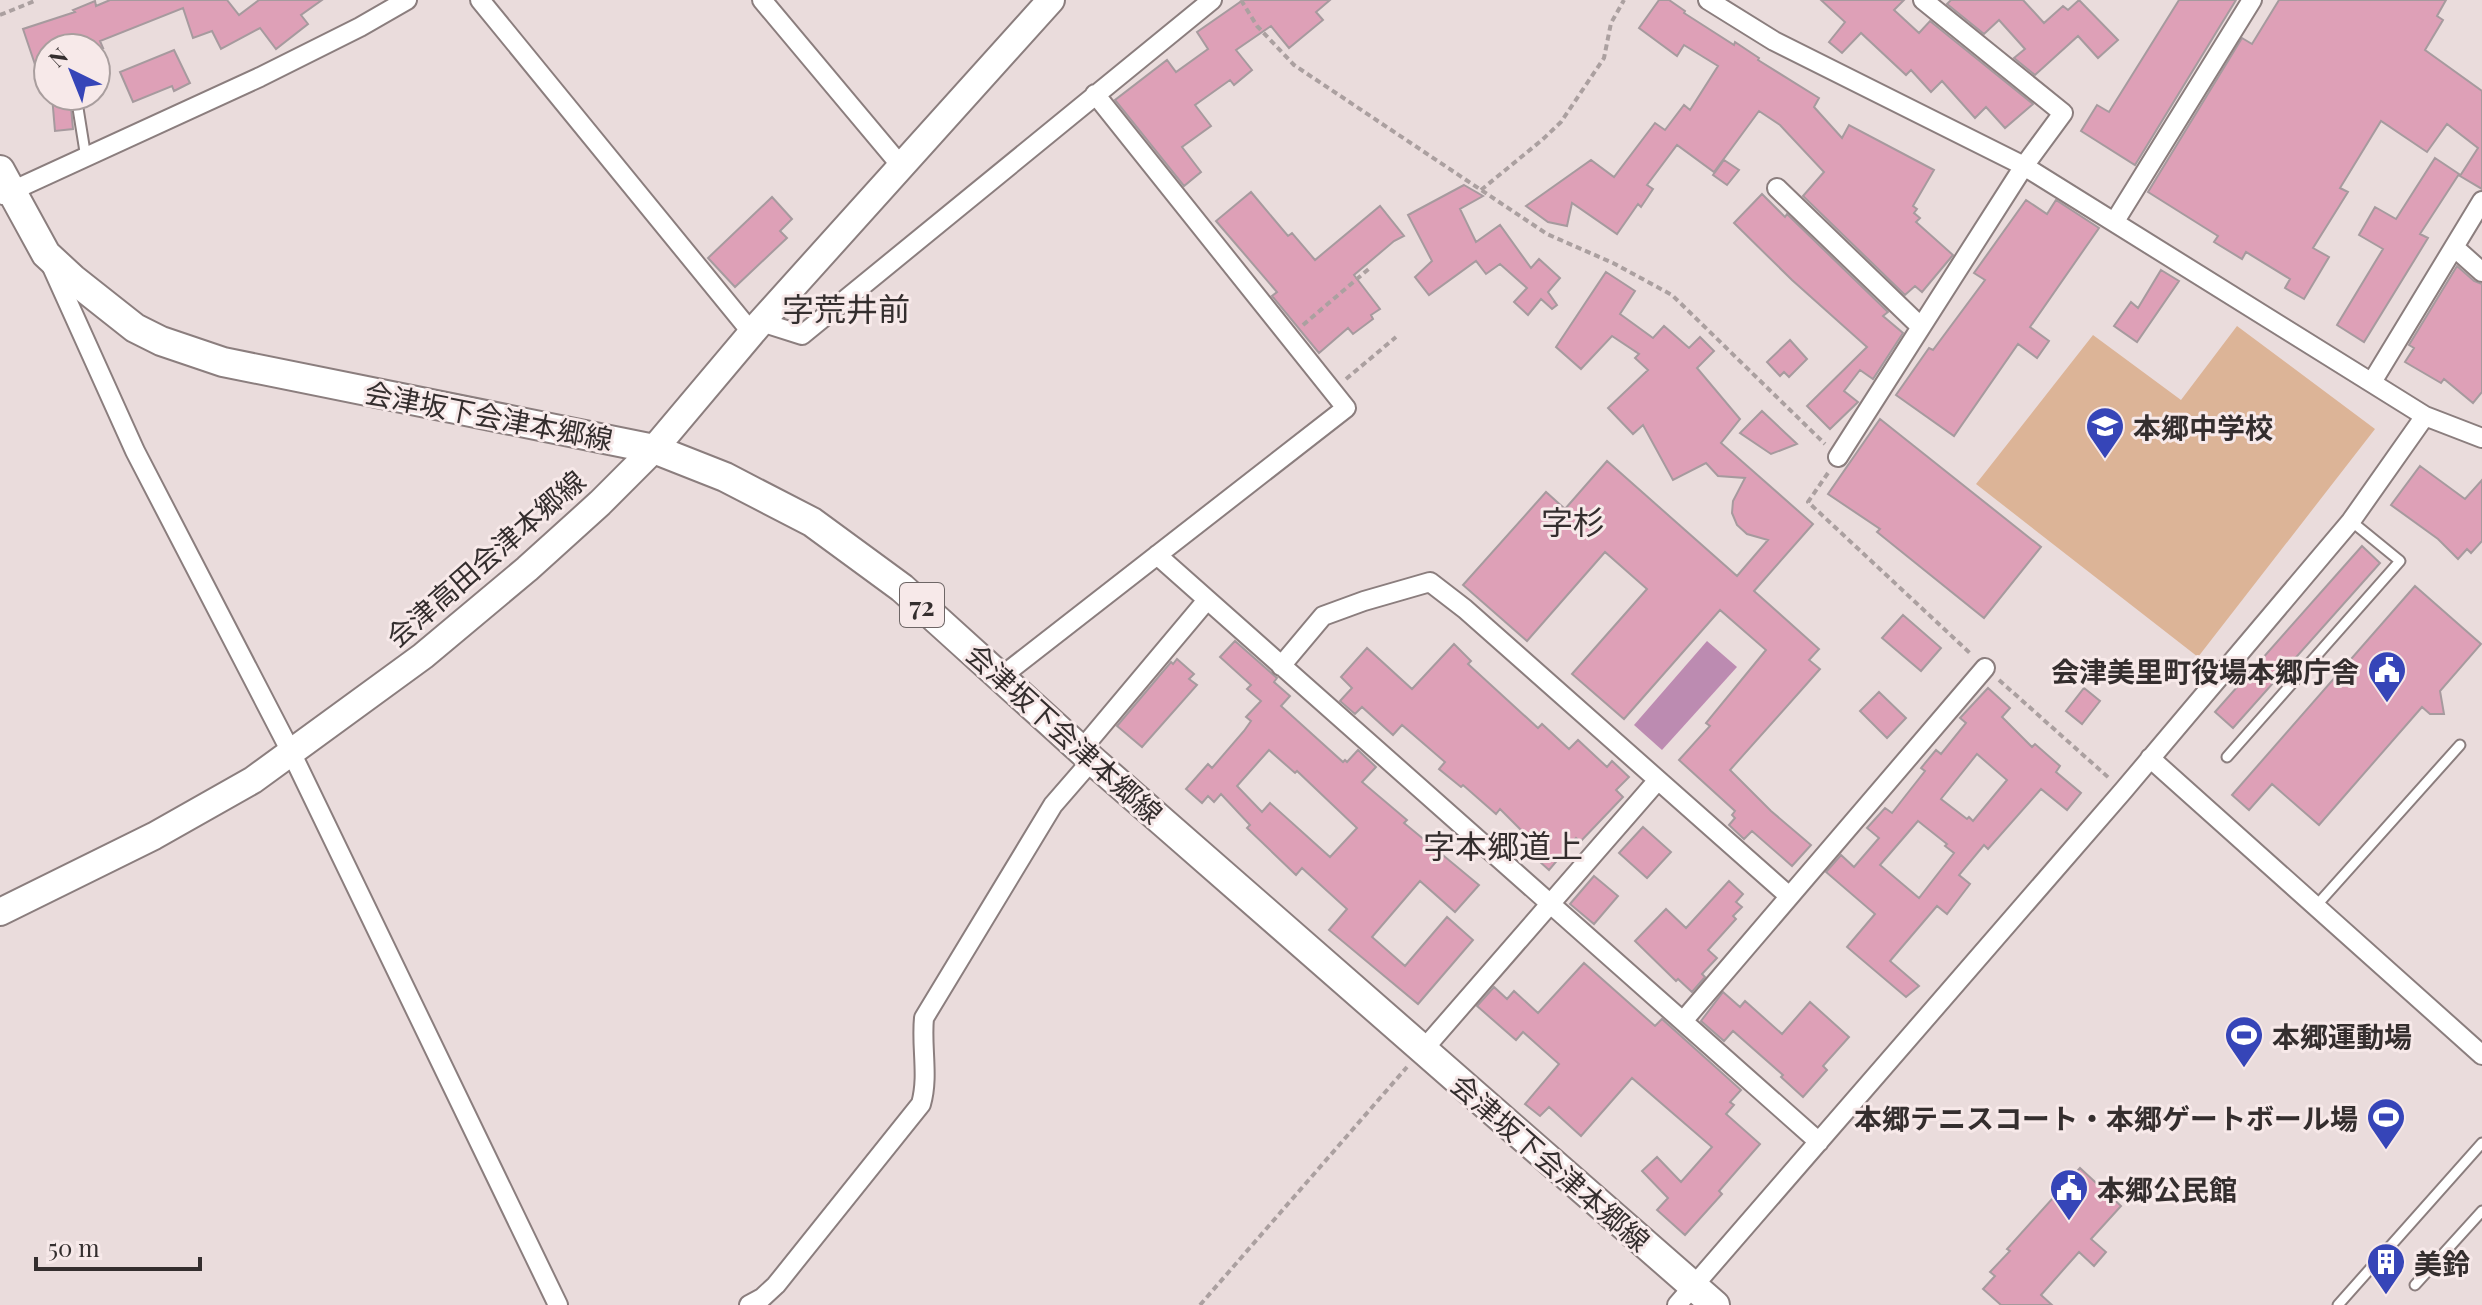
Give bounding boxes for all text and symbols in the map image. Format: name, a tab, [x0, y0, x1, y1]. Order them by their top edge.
north arrow	[32, 32, 112, 112]
text: N	[42, 40, 74, 73]
district label: 字荒井前	[782, 286, 910, 329]
street label: 会津坂下会津本郷線	[362, 373, 616, 457]
school or university icon: 本郷中学校	[2084, 405, 2126, 460]
place label: 本郷中学校	[2133, 408, 2273, 445]
street label: 会津高田会津本郷線	[378, 461, 592, 655]
district label: 字杉	[1541, 499, 1605, 542]
road number: 72	[900, 583, 944, 627]
street label: 会津坂下会津本郷線	[959, 635, 1171, 831]
public building icon: 会津美里町役場本郷庁舎	[2366, 649, 2408, 704]
place label: 会津美里町役場本郷庁舎	[2051, 652, 2359, 689]
district label: 字本郷道上	[1423, 823, 1583, 866]
sports icon: 本郷運動場	[2223, 1014, 2265, 1069]
place label: 本郷運動場	[2272, 1017, 2412, 1054]
street label: 会津坂下会津本郷線	[1444, 1065, 1658, 1259]
sports icon: 本郷テニスコート・本郷ゲートボール場	[2365, 1096, 2407, 1151]
place label: 本郷テニスコート・本郷ゲートボール場	[1854, 1099, 2358, 1136]
public building icon: 本郷公民館	[2048, 1167, 2090, 1222]
place label: 本郷公民館	[2097, 1170, 2237, 1207]
scale bar	[36, 1221, 200, 1271]
text: 50 m	[48, 1231, 100, 1263]
building icon: 美鈴	[2365, 1241, 2407, 1296]
place label: 美鈴	[2414, 1244, 2470, 1281]

